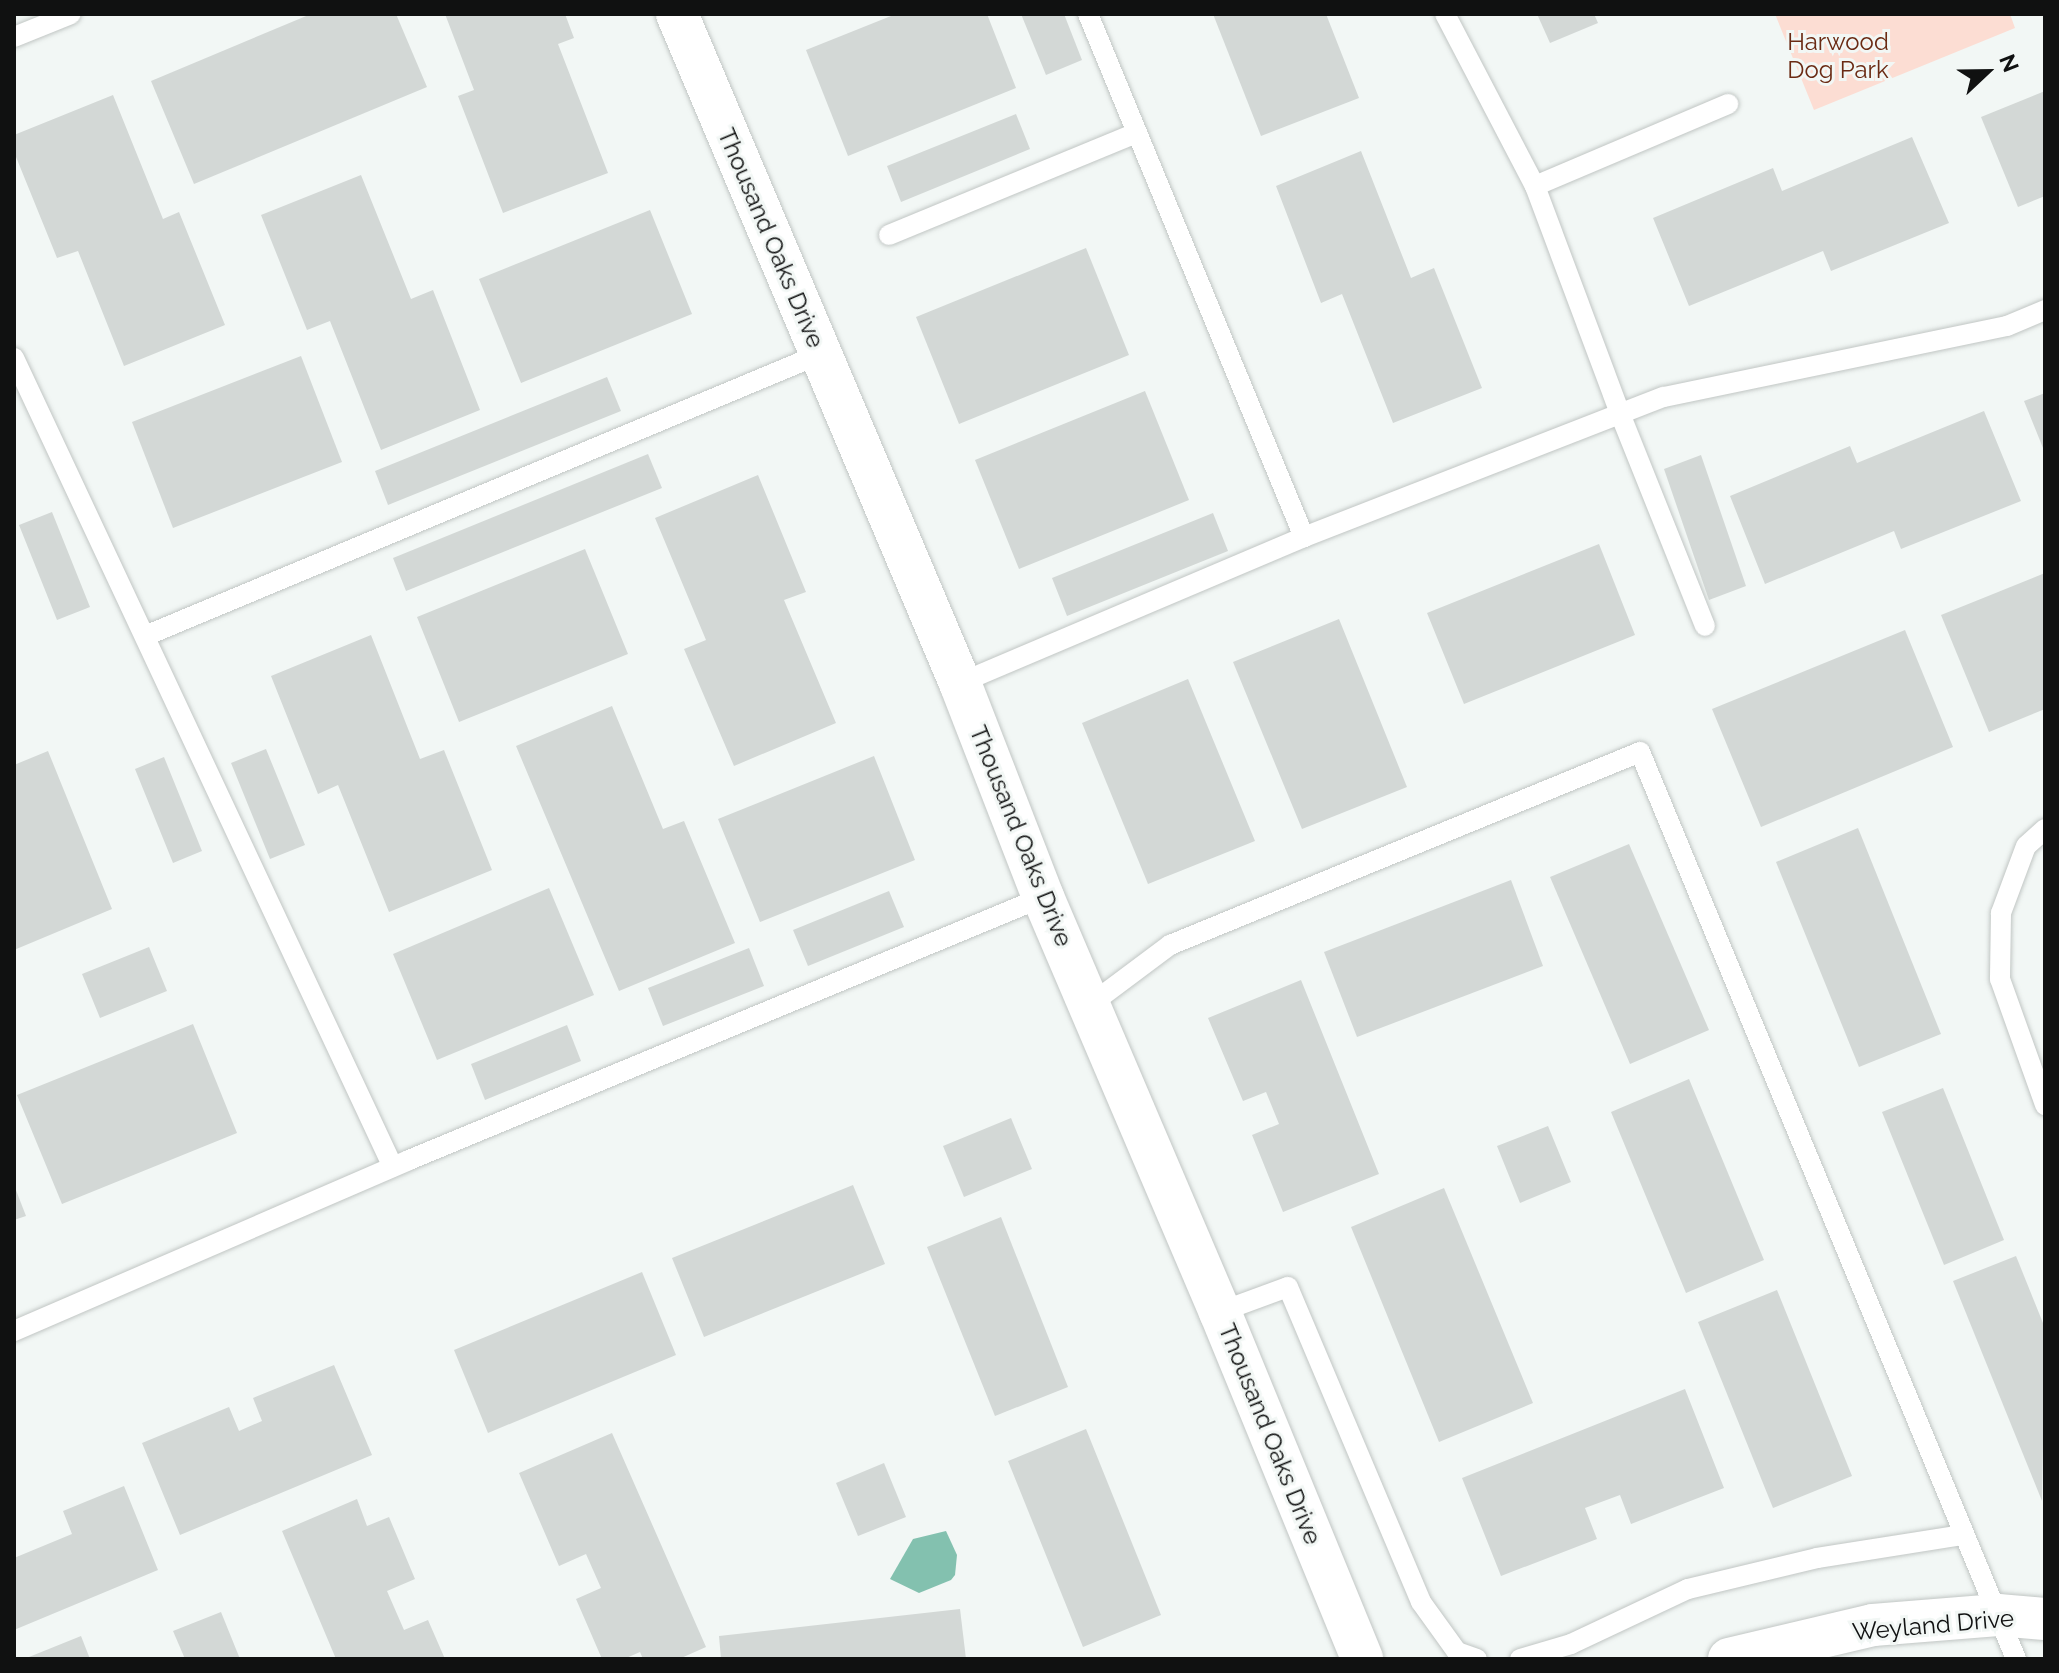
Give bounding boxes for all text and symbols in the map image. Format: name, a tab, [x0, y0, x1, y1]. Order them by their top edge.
park label: Harwood Dog Park	[1787, 28, 1889, 84]
north arrow	[1947, 32, 2027, 112]
text: N	[1994, 50, 2024, 76]
street label: Thousand Oaks Drive	[712, 124, 830, 352]
street label: Thousand Oaks Drive	[964, 721, 1078, 951]
street label: Thousand Oaks Drive	[1213, 1319, 1327, 1549]
street label: Weyland Drive	[1851, 1604, 2015, 1646]

